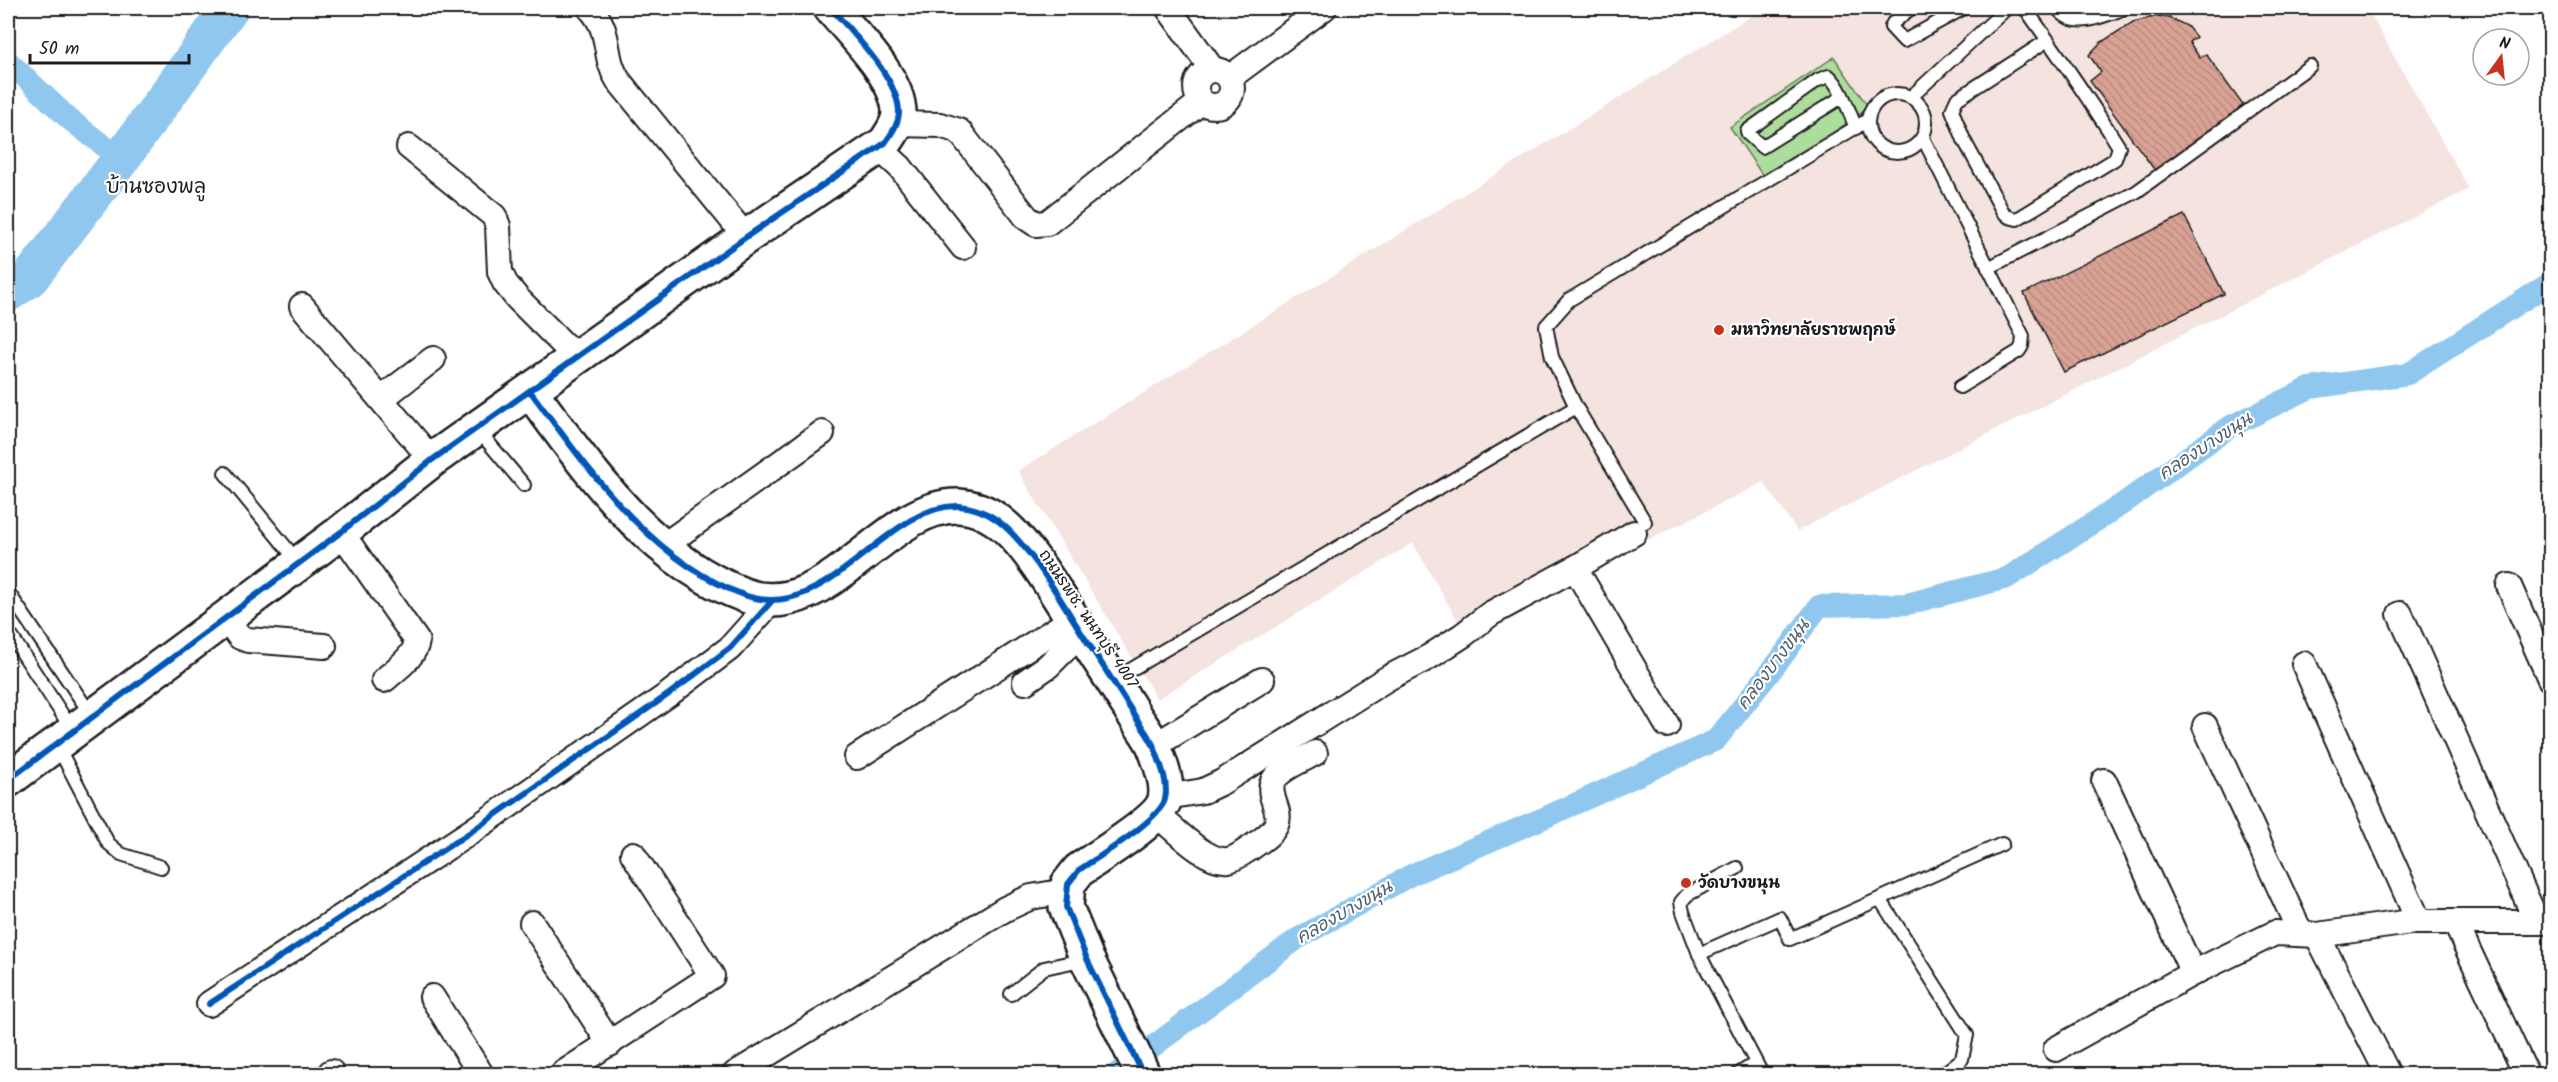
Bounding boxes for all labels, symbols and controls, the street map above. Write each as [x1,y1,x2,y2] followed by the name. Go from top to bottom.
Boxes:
[30,27,189,65] scale bar
[2471,27,2531,87] north arrow
[2496,31,2513,57] text: N
[39,35,79,64] text: 50 m
[106,172,206,204] district label: บ้านซองพลู
[1731,318,1897,343] place label: มหาวิทยาลัยราชพฤกษ์
[1712,323,1726,337] marker: มหาวิทยาลัยราชพฤกษ์
[2153,405,2259,488] water label: คลองบางขนุน
[1032,544,1144,694] street label: ถนนรพช. นนทบุรี 4007
[1730,613,1818,717] water label: คลองบางขนุน
[1698,871,1780,896] place label: วัดบางขนุน
[1291,873,1399,952] water label: คลองบางขนุน
[1679,876,1693,890] marker: วัดบางขนุน

